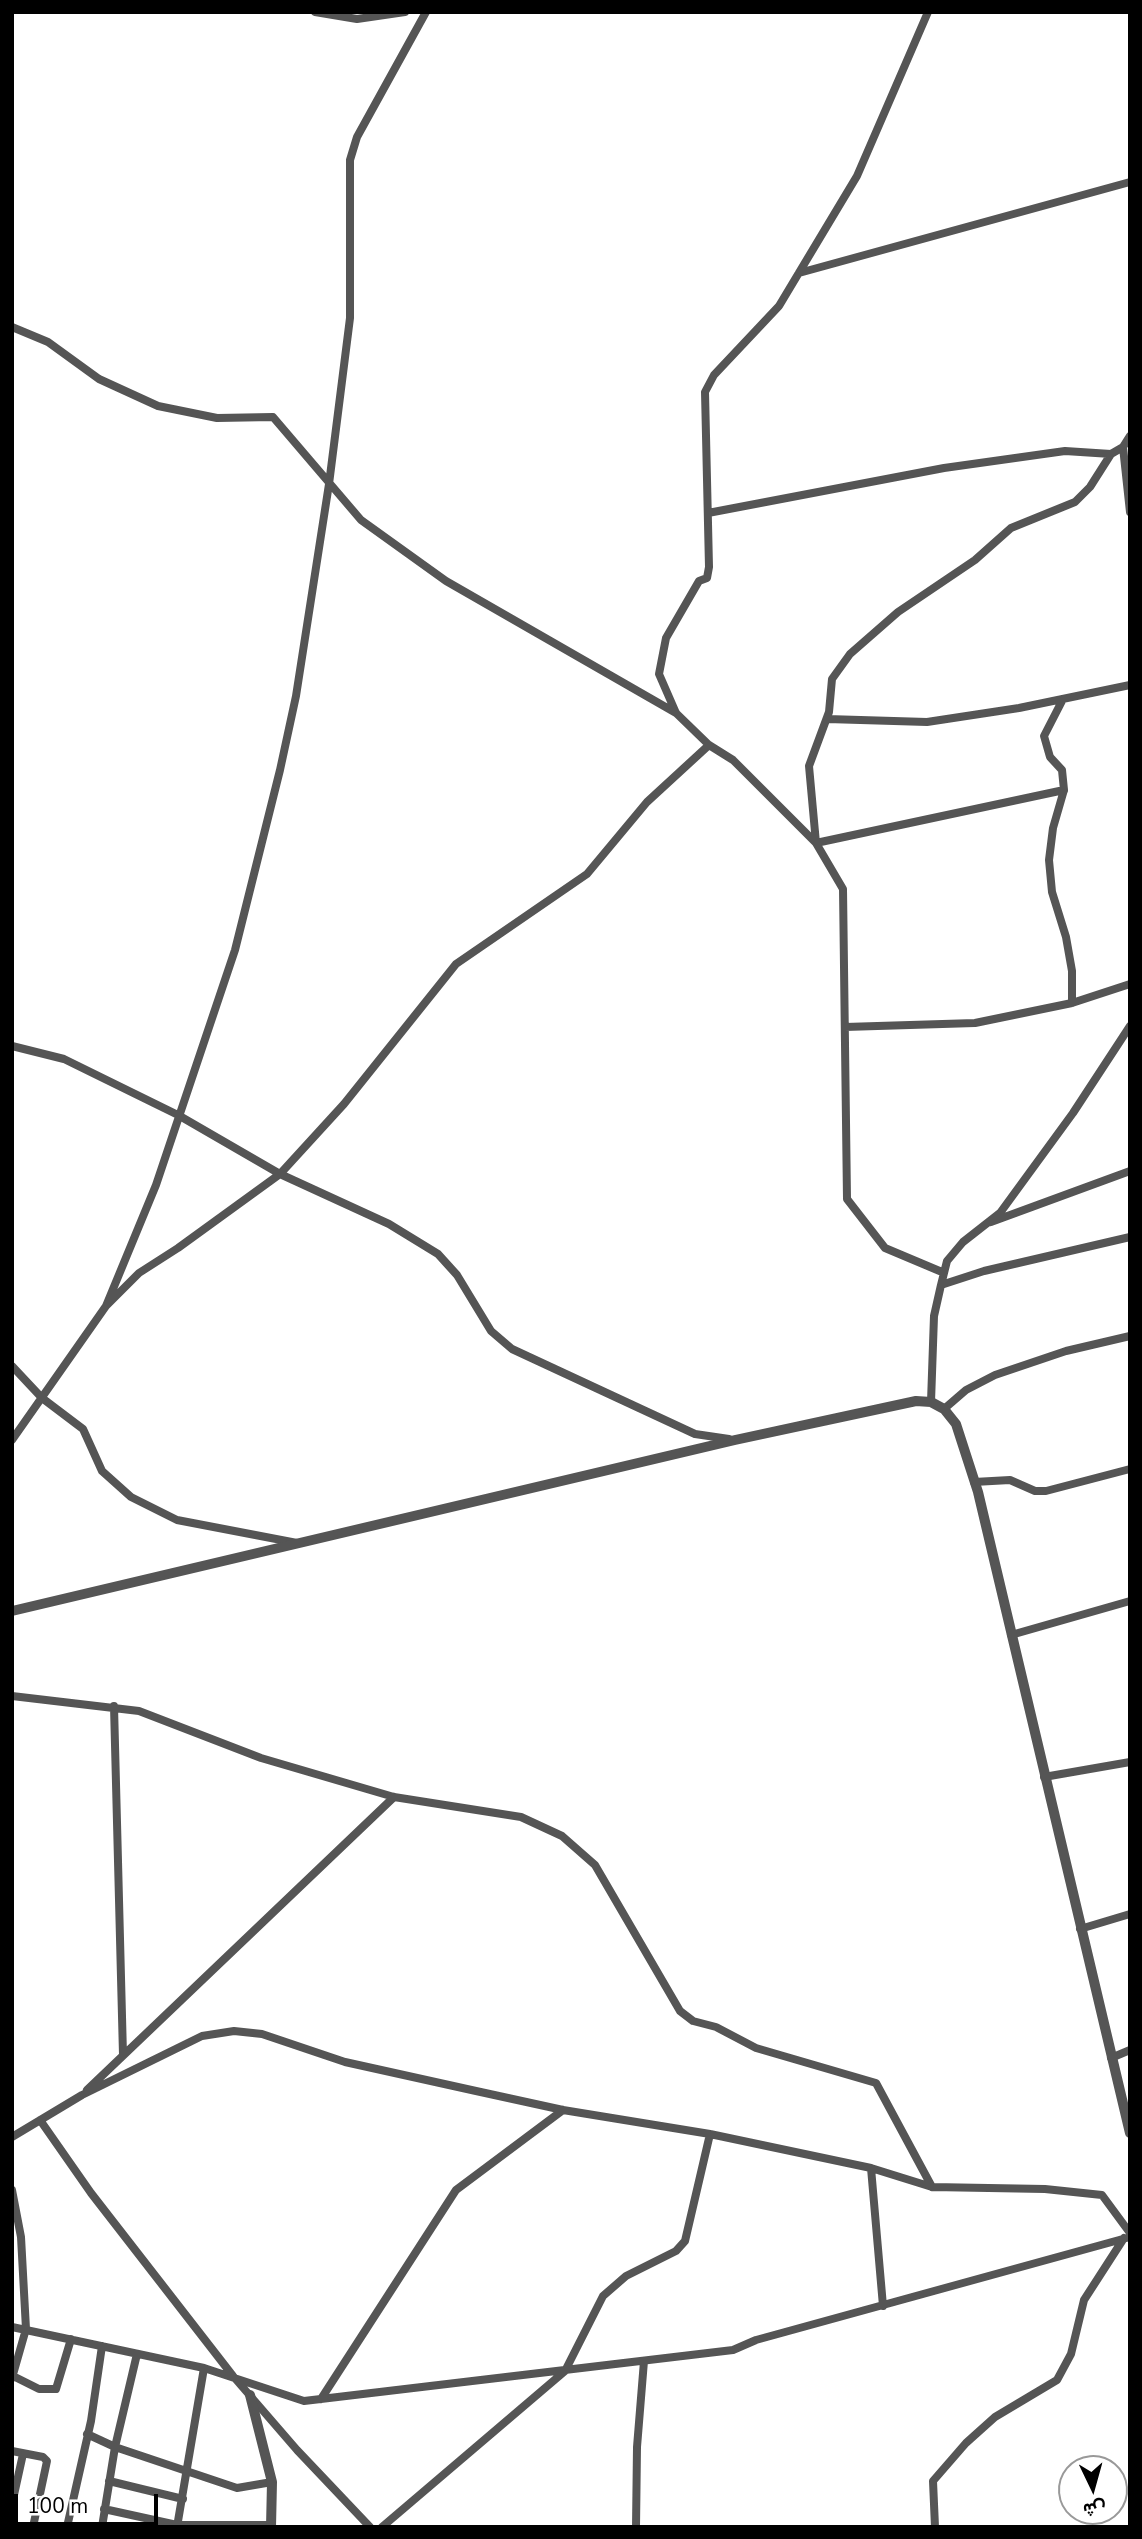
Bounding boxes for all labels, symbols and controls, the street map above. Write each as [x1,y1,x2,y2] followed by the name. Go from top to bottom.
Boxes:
[1058,2455,1128,2525] north arrow
[18,2480,161,2524] scale bar
[27,2492,88,2520] text: 100 m
[1082,2495,1107,2523] text: ش

